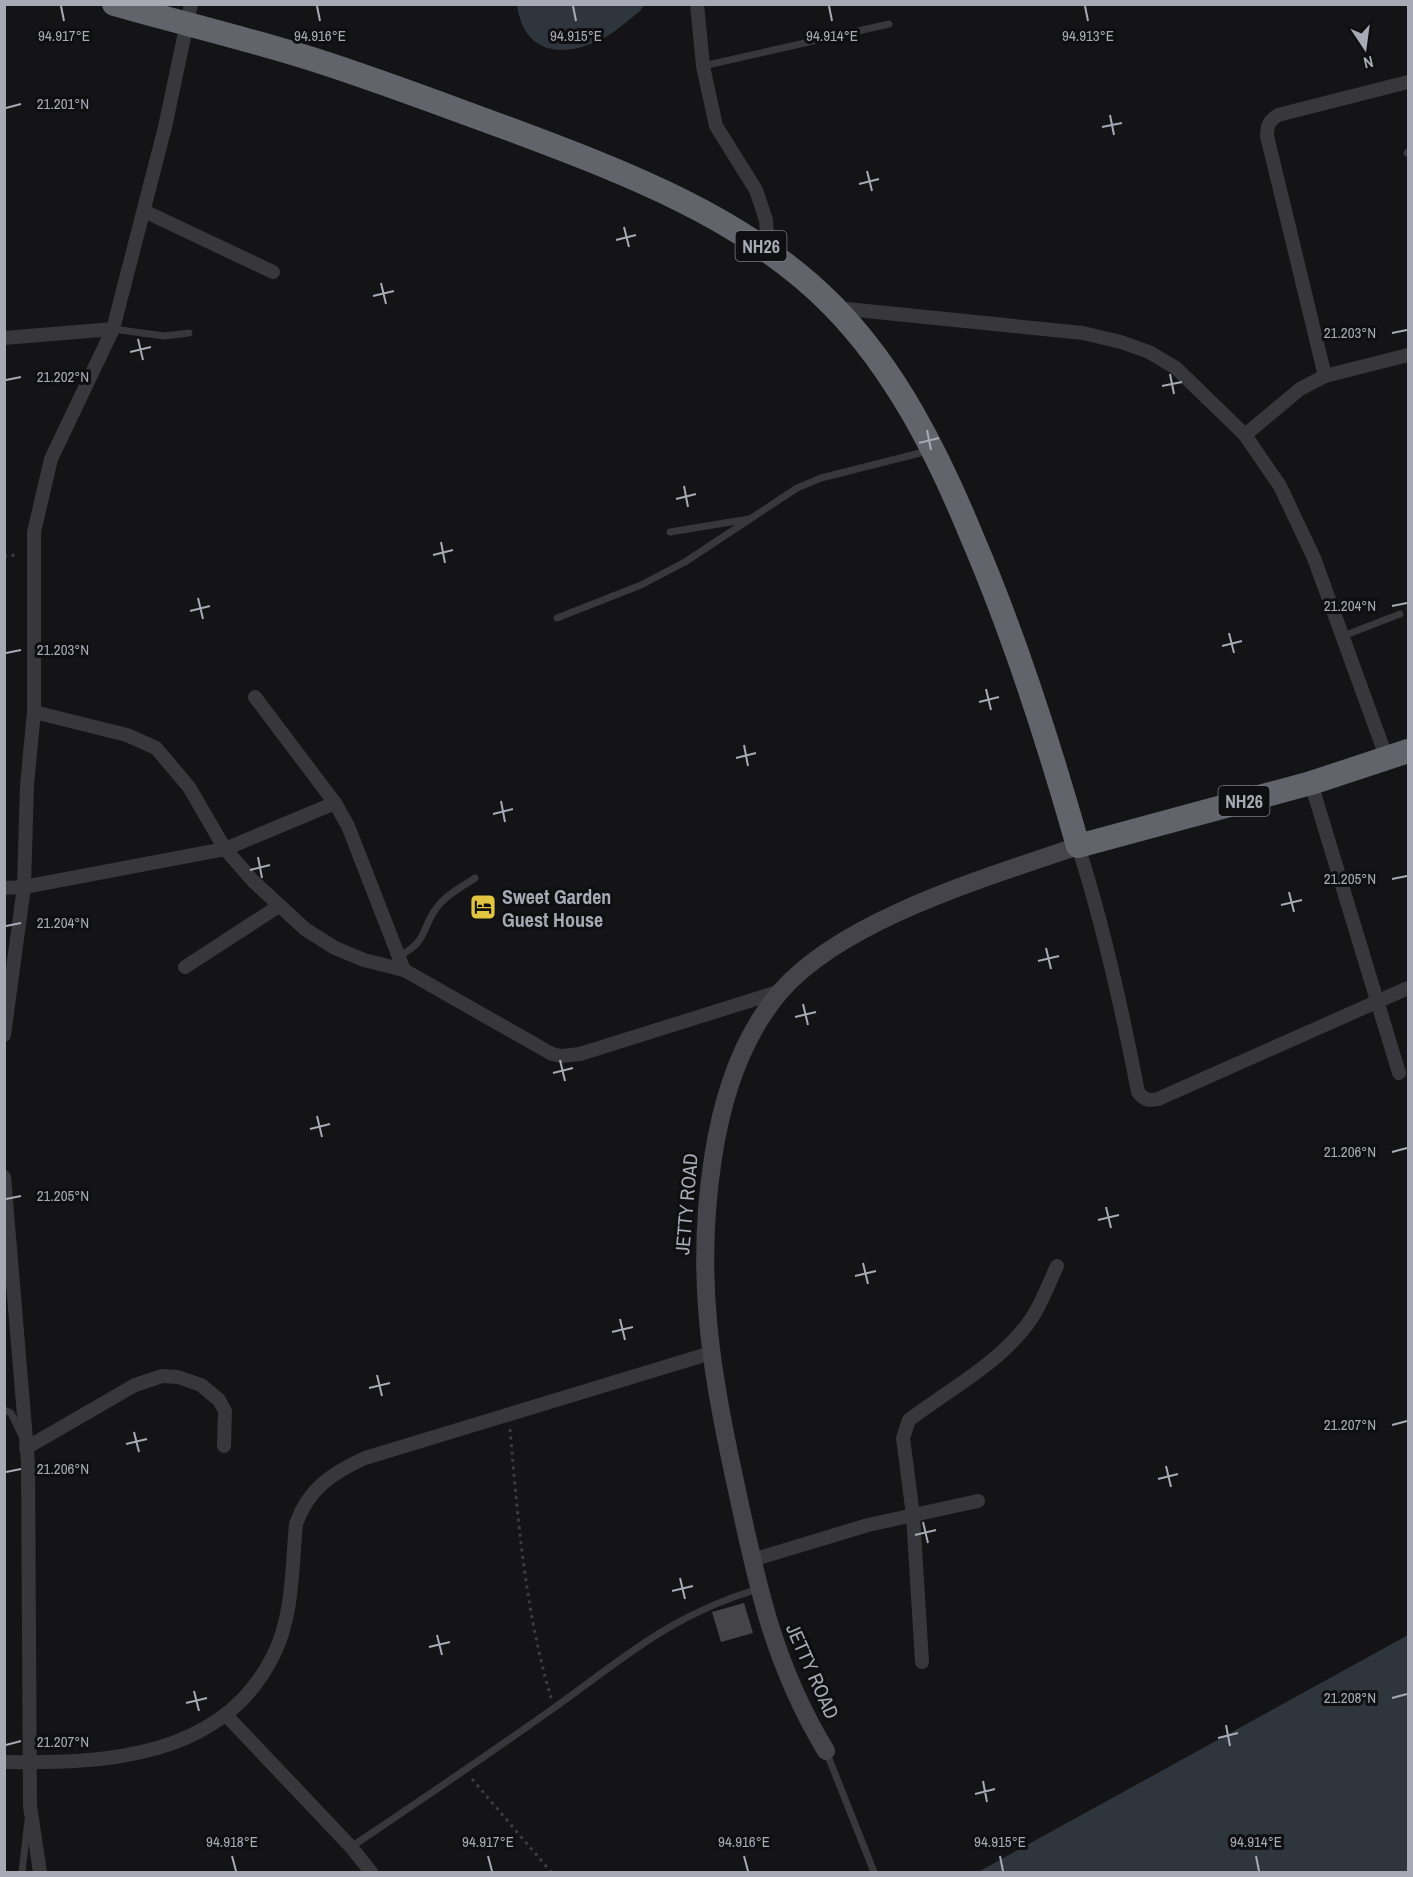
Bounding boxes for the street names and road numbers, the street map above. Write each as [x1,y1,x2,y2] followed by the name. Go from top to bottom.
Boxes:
[736,231,786,261] road number: NH26
[1218,786,1270,816] road number: NH26
[668,1152,704,1256] street label: JETTY ROAD
[780,1619,846,1723] street label: JETTY ROAD

